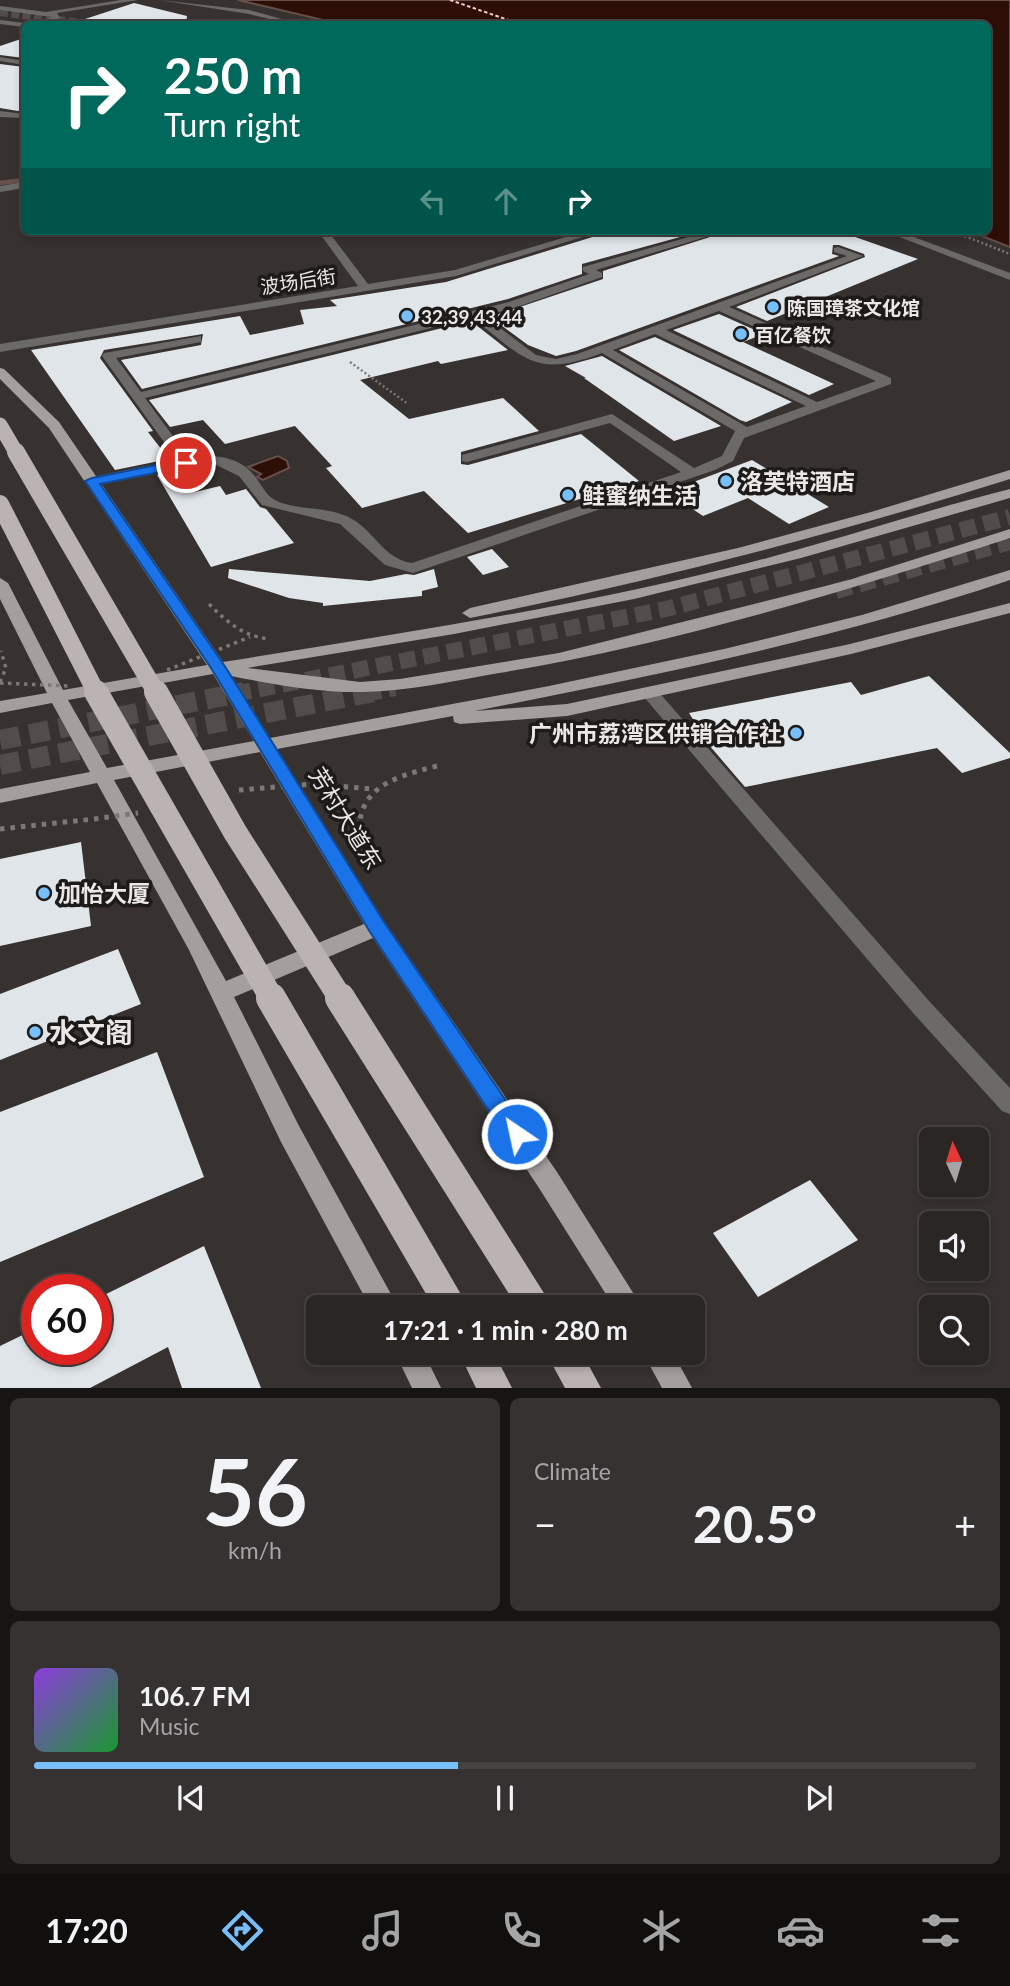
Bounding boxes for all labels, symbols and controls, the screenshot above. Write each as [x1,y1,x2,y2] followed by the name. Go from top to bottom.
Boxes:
[164,46,302,104] text: 250 m
[49,49,140,140] icon: right
[164,105,300,144] text: Turn right
[414,182,452,220] icon: left
[487,182,525,220] icon: ahead
[560,182,598,220] icon: right
[259,264,337,298] street label: 波场后街
[787,296,920,319] place label: 陈国璋茶文化馆
[765,299,781,315] marker: 陈国璋茶文化馆
[421,305,523,328] place label: 32,39,43,44
[399,308,415,324] marker: 32,39,43,44
[755,323,831,346] place label: 百亿餐饮
[733,326,749,342] marker: 百亿餐饮
[156,433,216,493] pin
[167,444,205,482] icon: arrive
[740,467,855,495] place label: 洛芙特酒店
[718,473,734,489] marker: 洛芙特酒店
[582,481,697,509] place label: 鲑蜜纳生活
[560,487,576,503] marker: 鲑蜜纳生活
[529,719,782,747] place label: 广州市荔湾区供销合作社
[788,725,804,741] marker: 广州市荔湾区供销合作社
[304,762,388,874] street label: 芳村大道东
[58,879,150,907] place label: 加怡大厦
[36,885,52,901] marker: 加怡大厦
[49,1015,133,1049] place label: 水文阁
[27,1024,43,1040] marker: 水文阁
[480,1097,554,1171] position arrow
[919,1127,989,1197] north arrow
[919,1127,989,1365] map controls
[919,1211,989,1281] button: sound
[21,1274,112,1365] speed limit sign: 60
[919,1295,989,1365] button: search
[383,1314,628,1346] text: 17:21 · 1 min · 280 m
[202,1436,308,1545] text: 56
[534,1457,611,1485] text: Climate
[693,1492,817,1554] text: 20.5°
[534,1501,556,1547] text: −
[954,1501,976,1547] text: +
[228,1536,282,1564] text: km/h
[139,1680,251,1712] text: 106.7 FM
[139,1712,199,1740] text: Music
[172,1779,210,1817] icon: previous
[486,1779,524,1817] icon: pause
[800,1779,838,1817] icon: next
[218,1906,267,1955] icon: directions
[358,1906,407,1955] icon: music
[497,1906,546,1955] icon: phone
[637,1906,686,1955] icon: climate
[776,1906,825,1955] icon: car
[916,1906,965,1955] icon: filters
[45,1911,128,1950] text: 17:20

